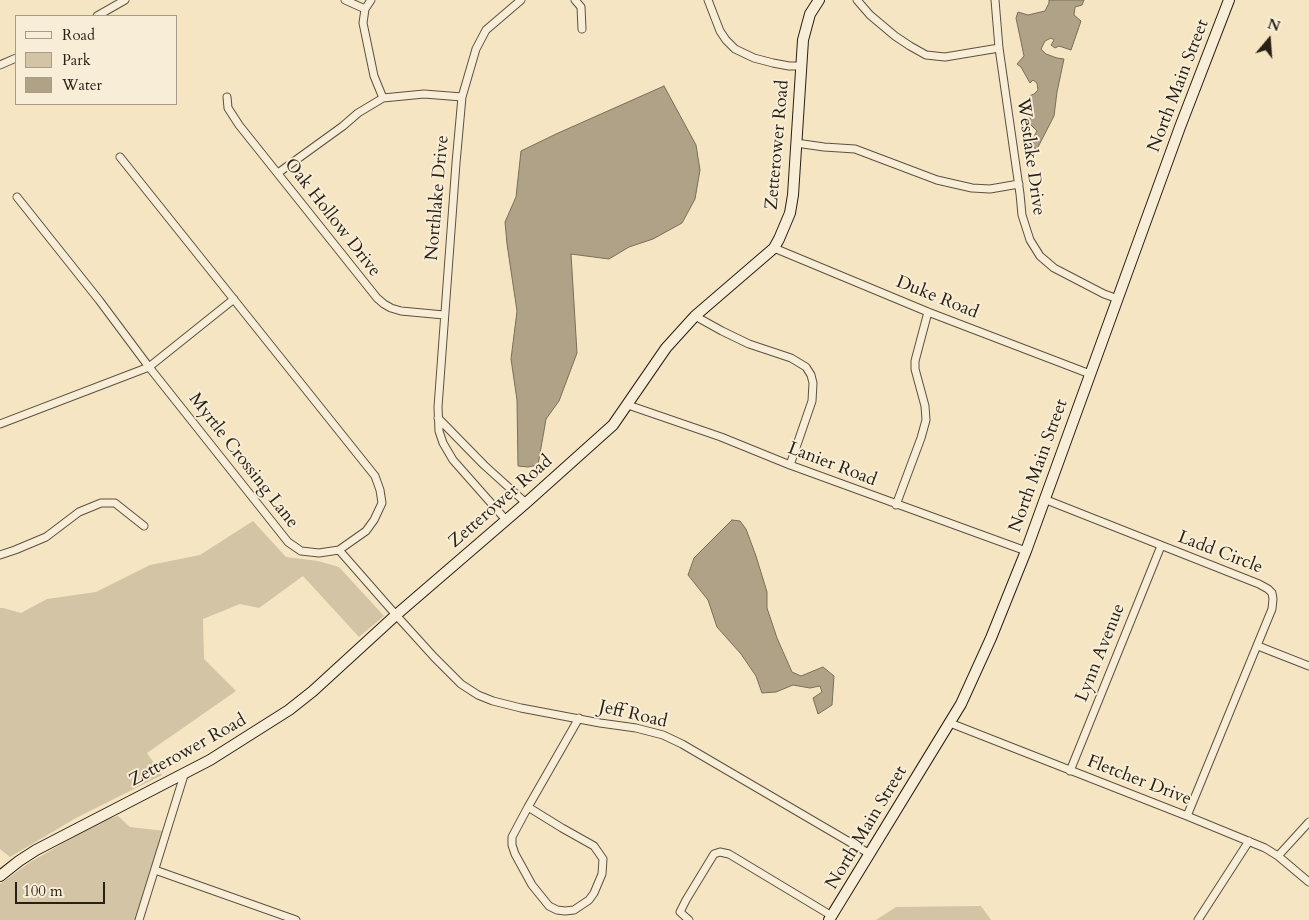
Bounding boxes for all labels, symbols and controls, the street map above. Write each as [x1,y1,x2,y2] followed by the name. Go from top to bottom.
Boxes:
[1265,14,1283,36] text: N
[15,15,178,105] legend
[1244,15,1294,65] north arrow
[1144,17,1214,155] street label: North Main Street
[62,25,95,45] text: Road
[62,50,91,70] text: Park
[62,75,102,95] text: Water
[762,79,794,211] street label: Zetterower Road
[1011,97,1049,217] street label: Westlake Drive
[422,134,454,262] street label: Northlake Drive
[279,155,385,281] street label: Oak Hollow Drive
[893,272,981,324] street label: Duke Road
[183,389,303,533] street label: Myrtle Crossing Lane
[1005,396,1073,536] street label: North Main Street
[785,438,879,492] street label: Lanier Road
[445,451,557,553] street label: Zetterower Road
[1175,527,1265,579] street label: Ladd Circle
[1071,601,1131,705] street label: Lynn Avenue
[597,697,669,733] street label: Jeff Road
[126,710,250,792] street label: Zetterower Road
[1084,751,1194,811] street label: Fletcher Drive
[822,762,912,894] street label: North Main Street
[18,872,108,904] scale bar
[23,881,63,901] text: 100 m

